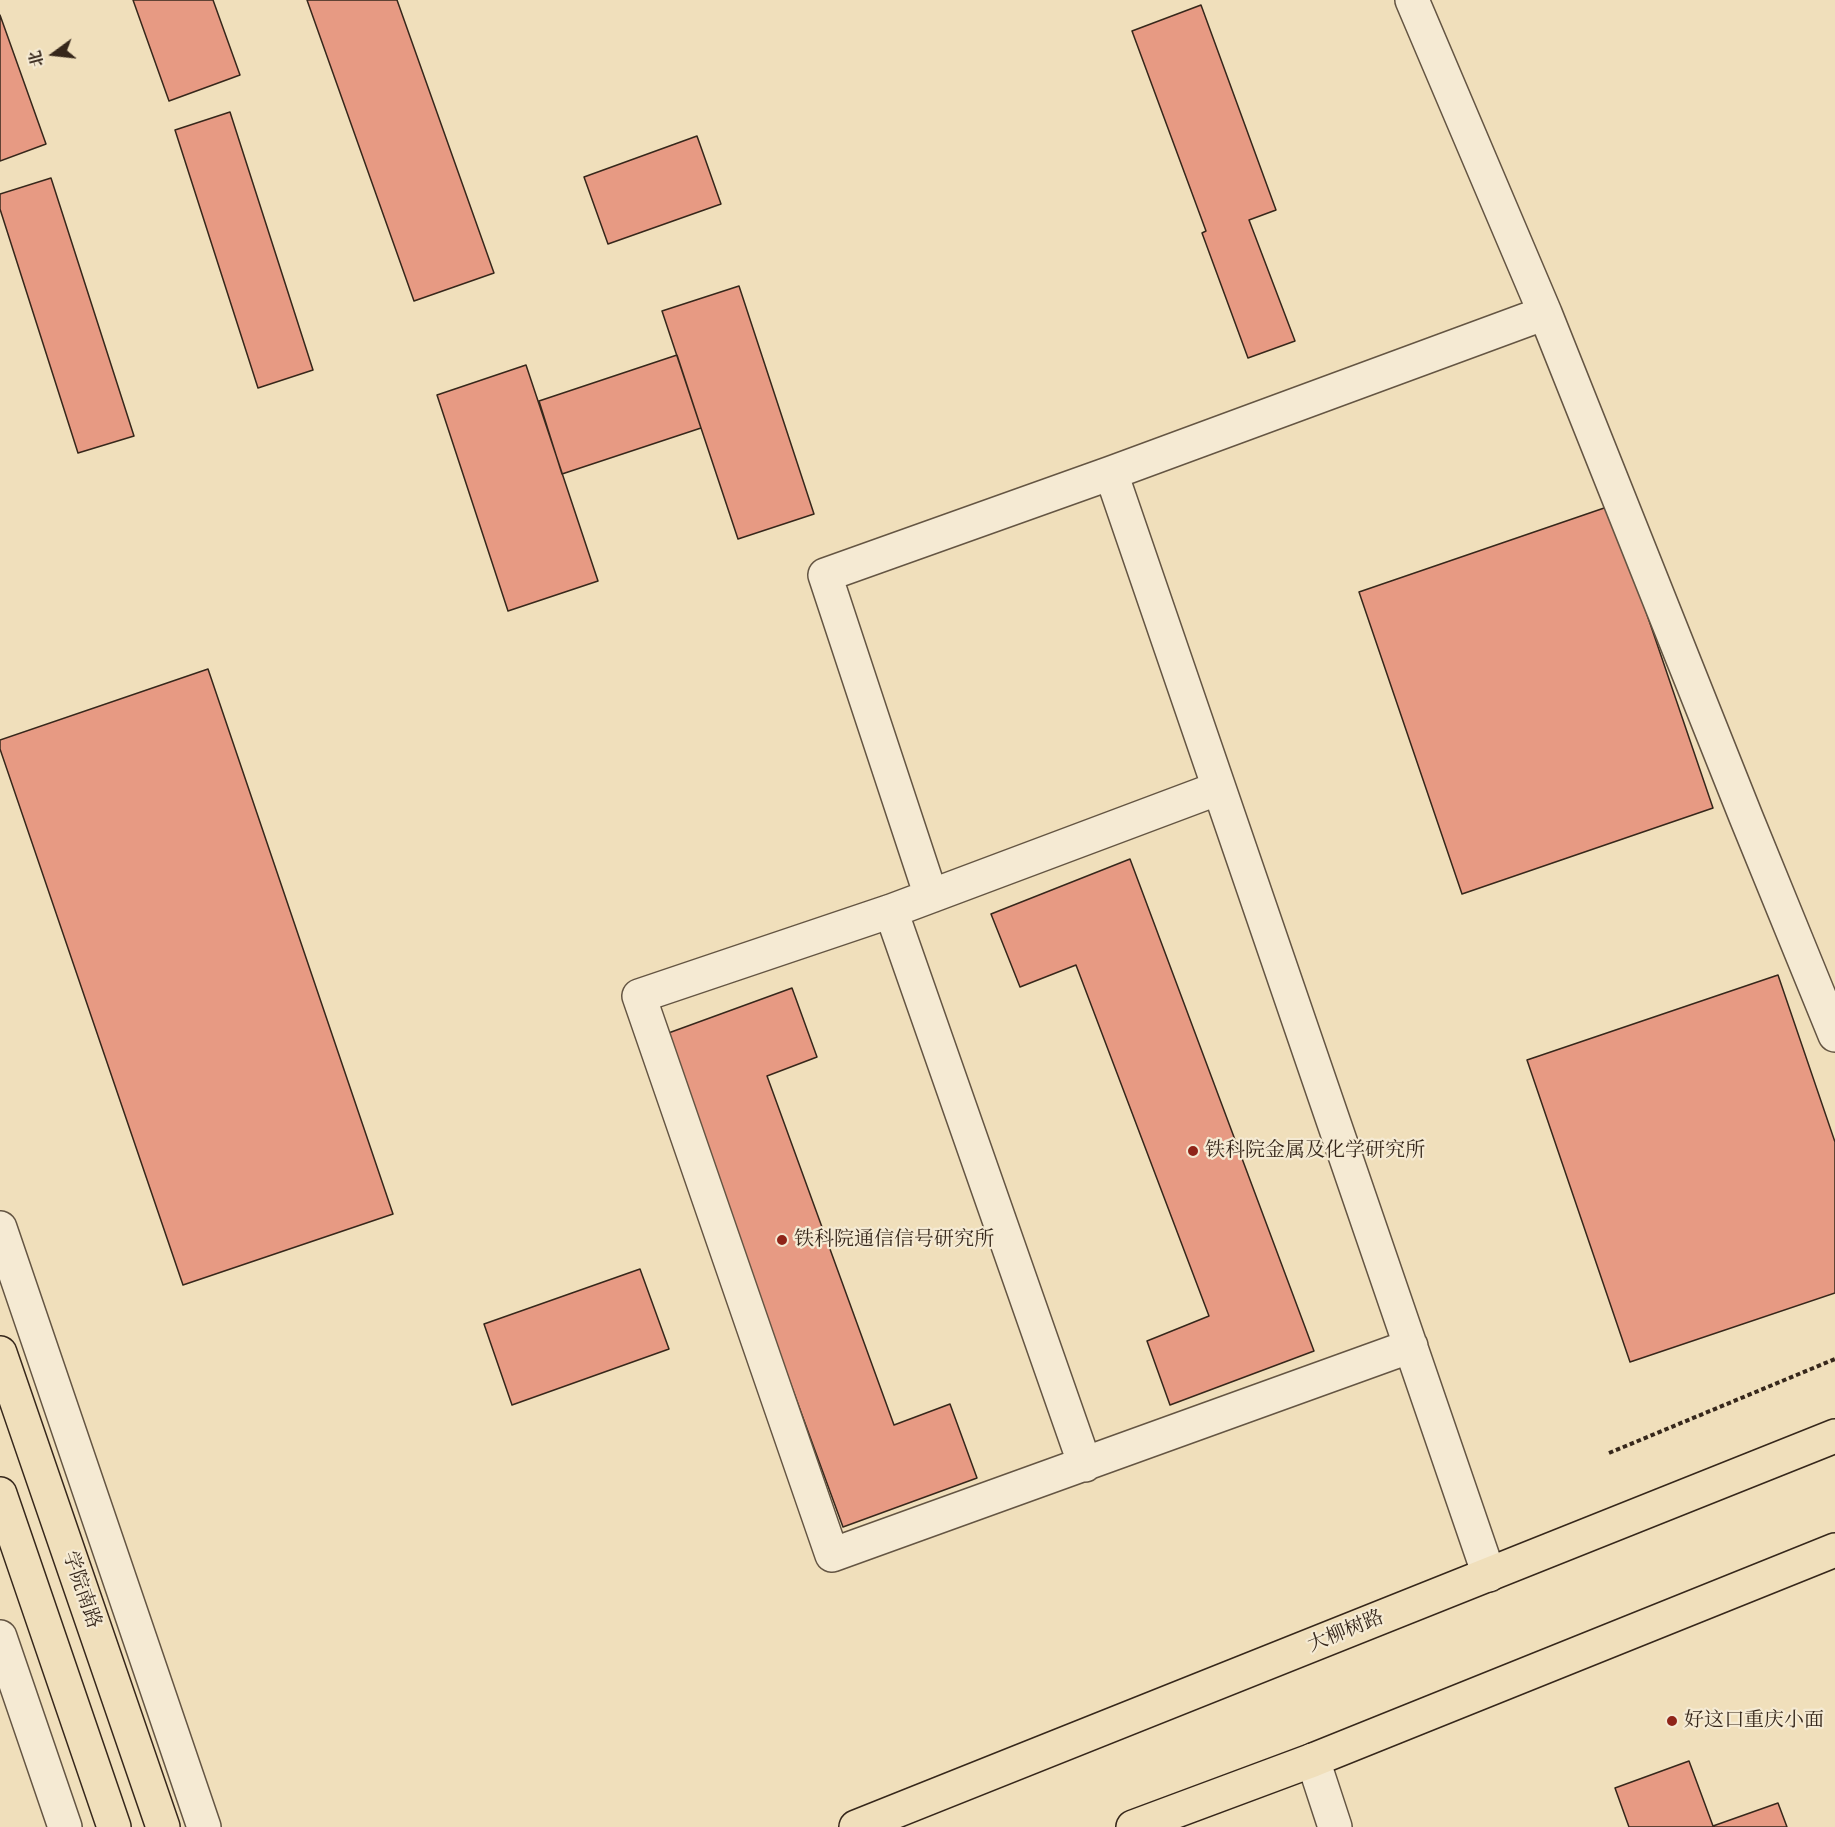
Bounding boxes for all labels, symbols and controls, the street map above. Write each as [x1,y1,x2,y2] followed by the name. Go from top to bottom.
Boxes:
[24,24,84,84] north arrow
[25,48,48,69] text: 北
[1205,1139,1425,1163] place label: 铁科院金属及化学研究所
[1186,1144,1200,1158] marker: 铁科院金属及化学研究所
[794,1228,994,1252] place label: 铁科院通信信号研究所
[775,1233,789,1247] marker: 铁科院通信信号研究所
[57,1548,105,1632] street label: 学院南路
[1304,1606,1388,1658] street label: 大柳树路
[1684,1709,1824,1733] place label: 好这口重庆小面
[1665,1714,1679,1728] marker: 好这口重庆小面

